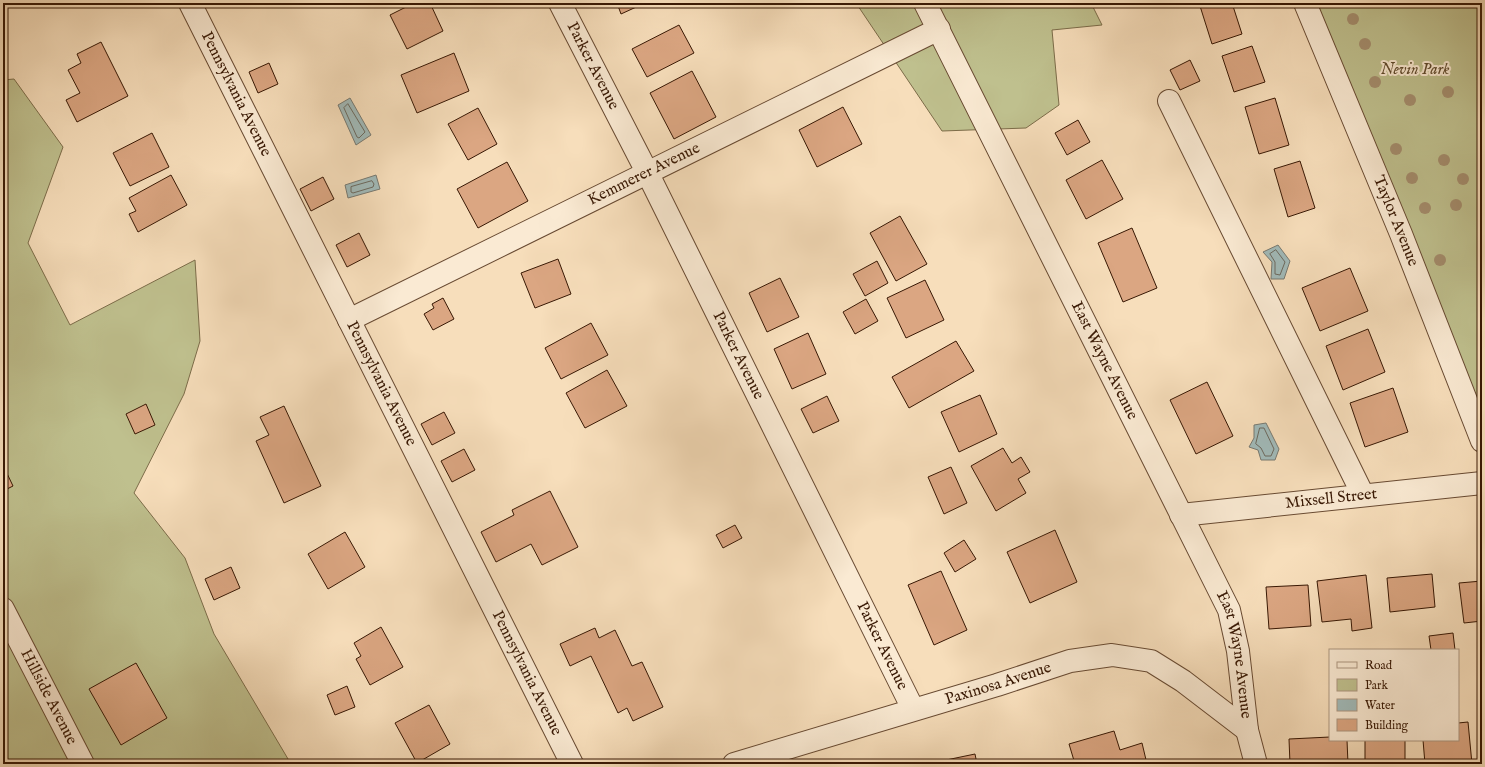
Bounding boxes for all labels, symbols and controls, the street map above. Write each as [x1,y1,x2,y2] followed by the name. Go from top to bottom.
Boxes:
[562,19,623,113] street label: Parker Avenue
[196,28,275,160] street label: Pennsylvania Avenue
[1381,60,1450,80] park label: Nevin Park
[585,138,703,211] street label: Kemmerer Avenue
[1368,173,1423,269] street label: Taylor Avenue
[1066,298,1142,423] street label: East Wayne Avenue
[708,308,768,403] street label: Parker Avenue
[341,318,421,449] street label: Pennsylvania Avenue
[1284,484,1379,514] street label: Mixsell Street
[1211,588,1256,720] street label: East Wayne Avenue
[852,599,912,693] street label: Parker Avenue
[487,608,566,739] street label: Pennsylvania Avenue
[15,646,81,748] street label: Hillside Avenue
[1329,649,1459,741] legend
[943,658,1054,710] street label: Paxinosa Avenue
[1365,658,1393,673] text: Road
[1365,678,1388,693] text: Park
[1365,698,1396,713] text: Water
[1365,718,1409,733] text: Building

